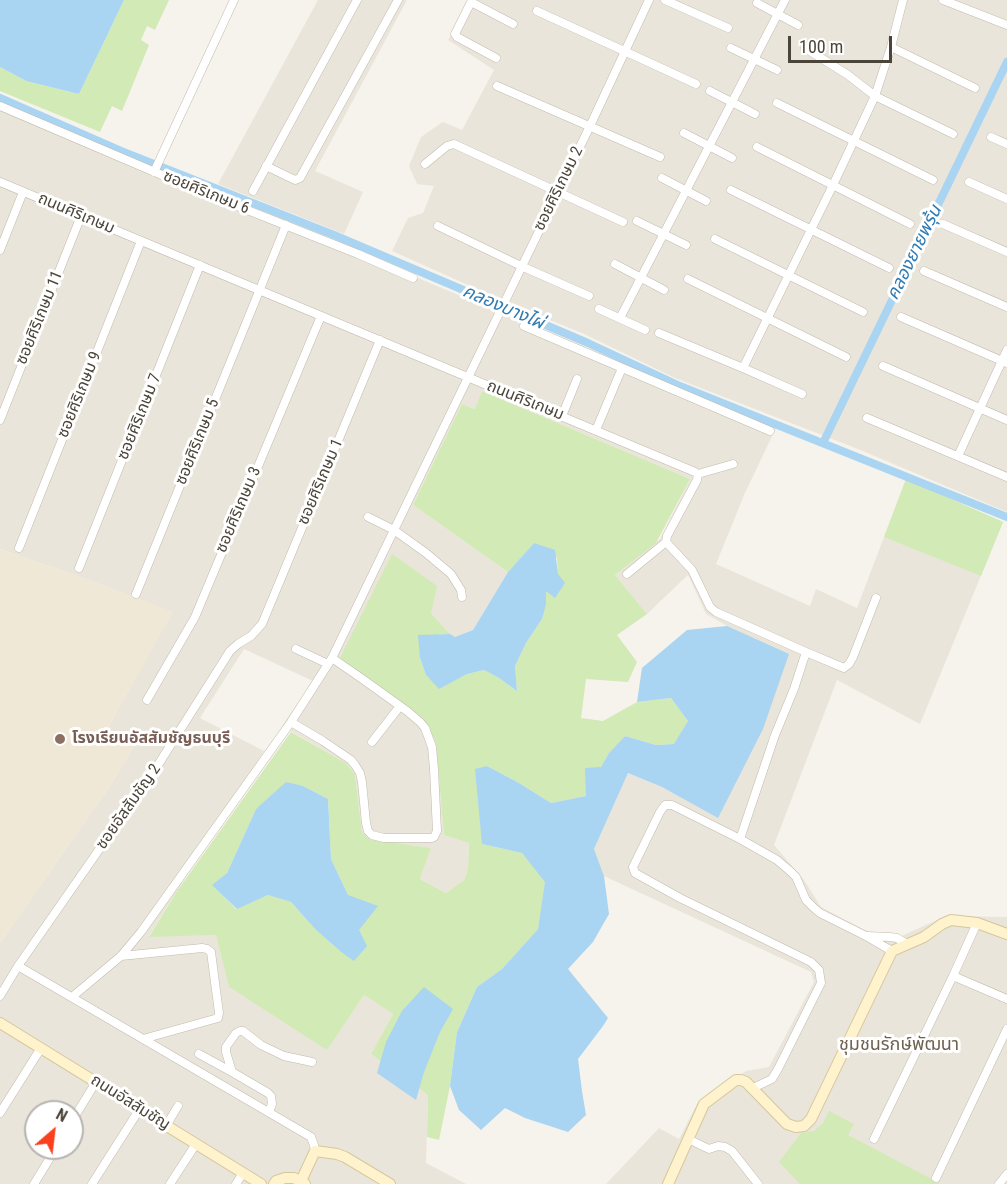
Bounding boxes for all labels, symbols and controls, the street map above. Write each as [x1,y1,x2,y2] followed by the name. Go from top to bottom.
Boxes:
[791,24,894,62] scale bar
[799,36,843,57] text: 100 m
[530,144,588,234] street label: ซอยศิริเกษม 2
[160,167,252,219] street label: ซอยศิริเกษม 6
[35,189,117,239] street label: ถนนศิริเกษม
[883,202,947,304] water label: คลองยายพรุ้น
[13,268,67,368] street label: ซอยศิริเกษม 11
[459,281,547,335] water label: คลองบางไผ่
[54,349,106,441] street label: ซอยศิริเกษม 9
[114,371,166,463] street label: ซอยศิริเกษม 7
[484,377,566,425] street label: ถนนศิริเกษม
[172,396,224,488] street label: ซอยศิริเกษม 5
[294,436,348,528] street label: ซอยศิริเกษม 1
[212,464,266,556] street label: ซอยศิริเกษม 3
[72,729,230,749] place label: โรงเรียนอัสสัมชัญธนบุรี
[53,732,67,746] marker: โรงเรียนอัสสัมชัญธนบุรี
[93,761,165,853] street label: ซอยอัสสัมชัญ 2
[839,1034,959,1056] district label: ชุมชนรักษ์พัฒนา
[87,1071,173,1135] street label: ถนนอัสสัมชัญ
[24,1100,84,1160] north arrow
[53,1105,71,1126] text: N

